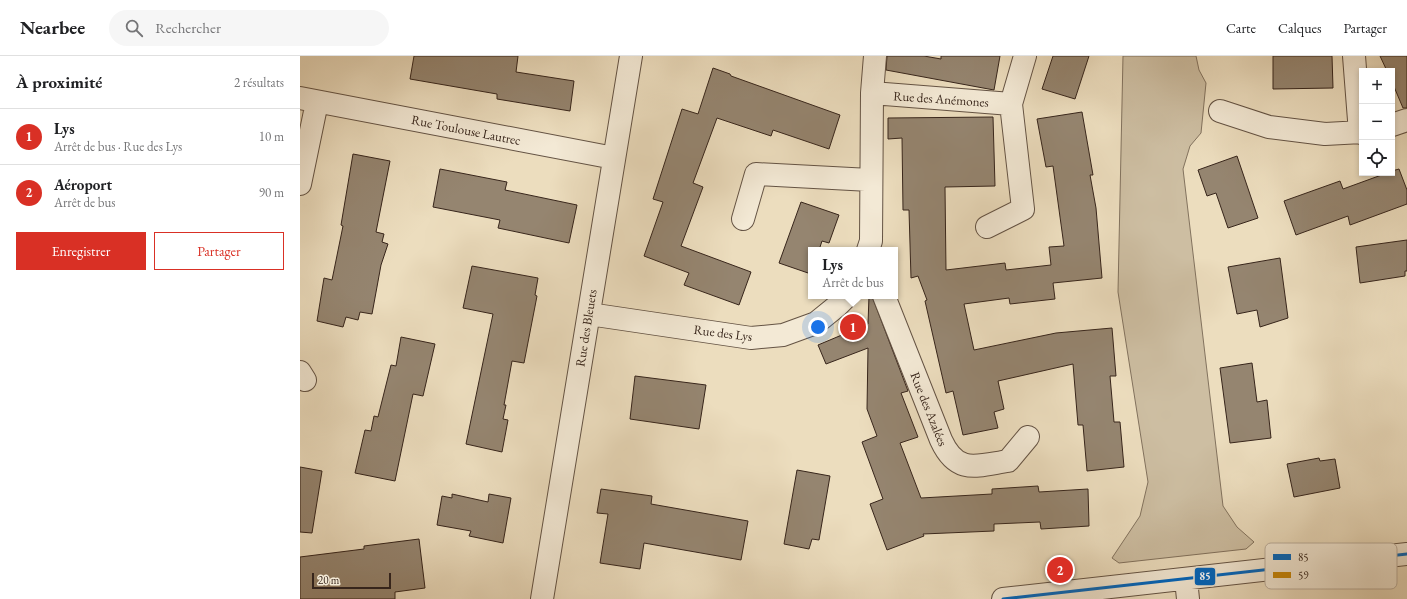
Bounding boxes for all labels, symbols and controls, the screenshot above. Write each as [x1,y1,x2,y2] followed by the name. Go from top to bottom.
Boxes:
[109,10,389,46] search box
[20,15,85,40] text: Nearbee
[123,17,145,39] icon: search
[155,18,221,37] text: Rechercher
[1226,19,1256,37] text: Carte
[1278,19,1322,37] text: Calques
[1344,19,1387,37] text: Partager
[1359,68,1395,176] map controls
[1359,68,1395,104] button: +
[16,71,102,93] text: À proximité
[234,74,284,91] text: 2 résultats
[893,87,989,111] street label: Rue des Anémones
[1359,104,1395,140] button: −
[410,111,522,149] street label: Rue Toulouse Lautrec
[54,119,75,138] text: Lys
[26,128,32,145] text: 1
[259,128,284,145] text: 10 m
[54,138,182,155] text: Arrêt de bus · Rue des Lys
[1359,140,1395,176] button: locate
[54,175,112,194] text: Aéroport
[26,184,32,201] text: 2
[259,184,284,201] text: 90 m
[54,194,115,211] text: Arrêt de bus
[16,232,146,270] button: Enregistrer
[154,232,284,270] button: Partager
[808,247,898,299] popup
[822,255,843,274] text: Lys
[822,274,884,291] text: Arrêt de bus
[571,288,601,368] street label: Rue des Bleuets
[840,312,866,342] pin: 1
[808,317,828,337] your location
[693,321,753,345] street label: Rue des Lys
[906,369,952,449] street label: Rue des Azalées
[1265,543,1397,589] legend
[1298,550,1309,564] text: 85
[1047,555,1073,585] pin: 2
[1194,567,1216,586] line badge: 85
[1298,568,1309,582] text: 59
[1199,569,1211,583] text: 85
[312,571,391,590] scale bar
[318,573,339,587] text: 20 m

